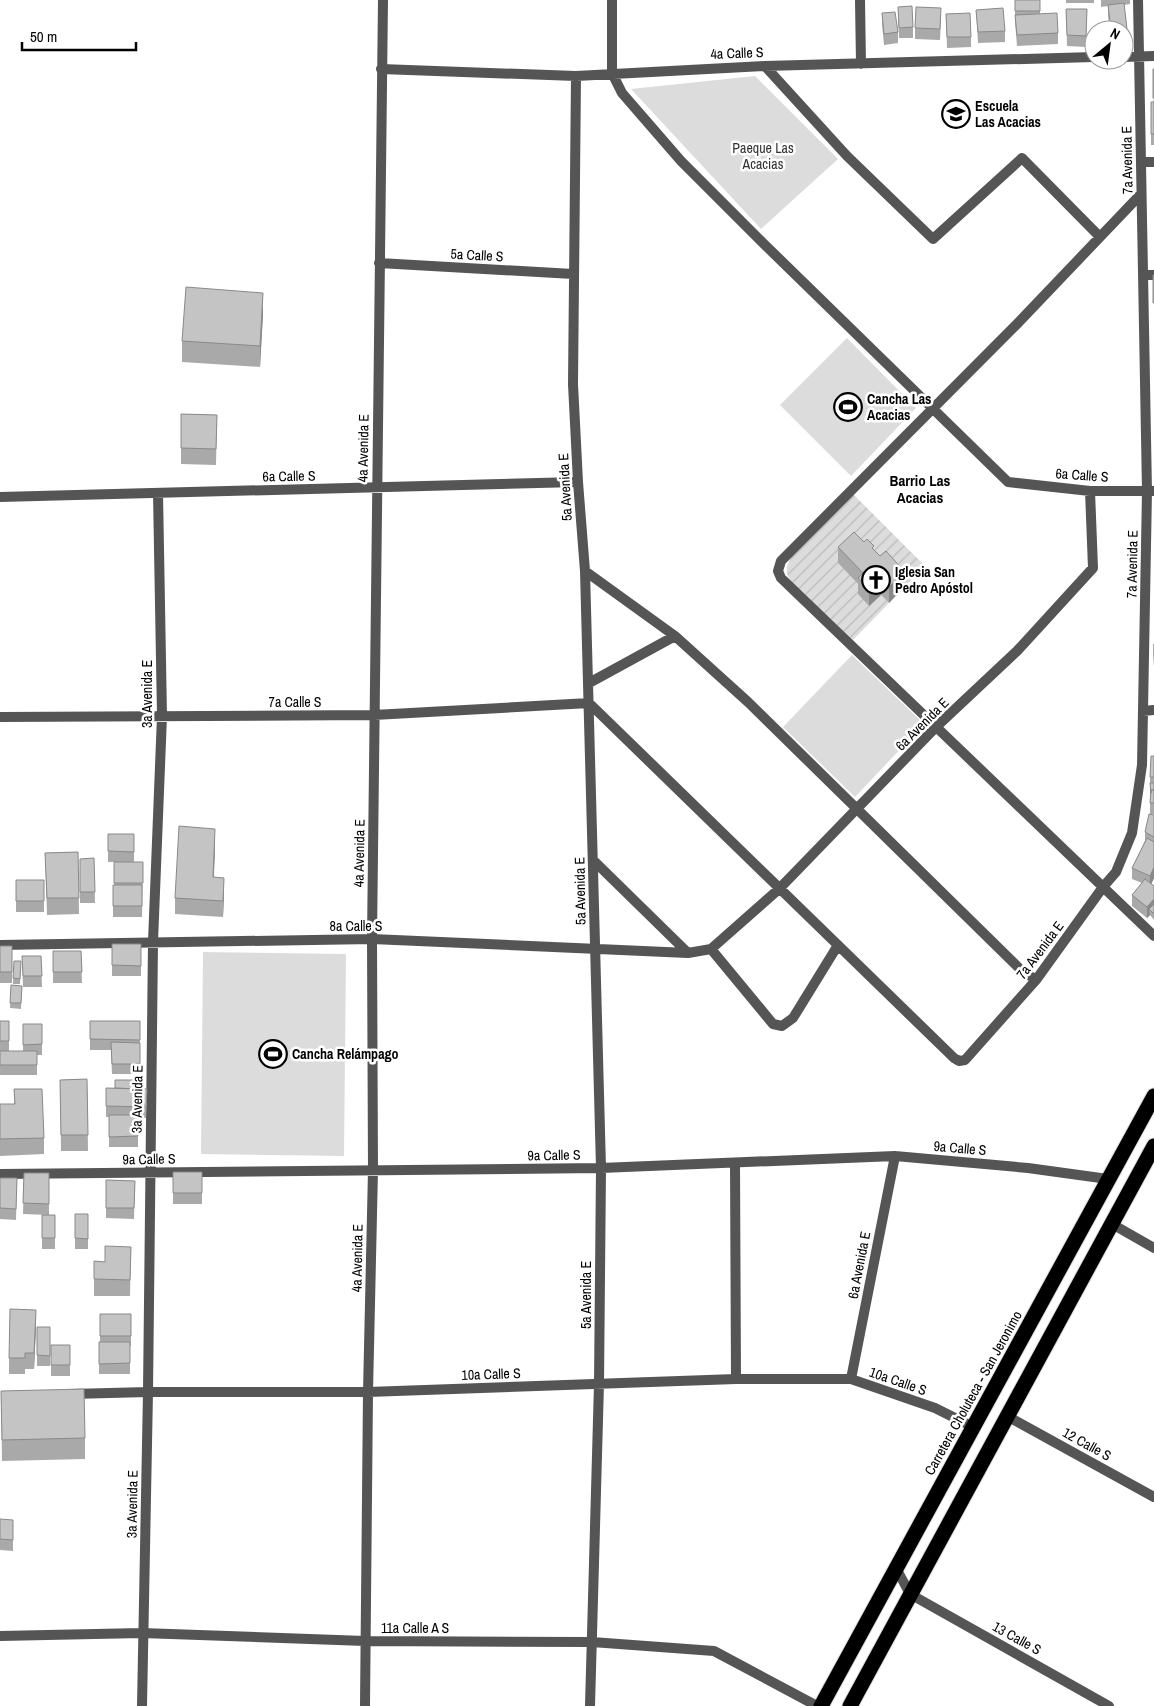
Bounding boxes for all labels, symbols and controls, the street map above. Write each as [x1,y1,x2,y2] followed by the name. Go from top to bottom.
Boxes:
[22,20,136,52] scale bar
[1084,20,1134,70] north arrow
[1107,24,1123,44] text: N
[30,26,57,47] text: 50 m
[710,43,764,63] street label: 4a Calle S
[975,97,1041,131] place label: Escuela Las Acacias
[941,99,971,129] school or university icon: Escuela Las Acacias
[1117,126,1137,194] street label: 7a Avenida E
[732,139,794,173] park label: Paeque Las Acacias
[450,245,504,265] street label: 5a Calle S
[867,390,931,424] place label: Cancha Las Acacias
[833,392,863,422] sports icon: Cancha Las Acacias
[353,414,373,482] street label: 4a Avenida E
[554,453,576,521] street label: 5a Avenida E
[1055,464,1109,486] street label: 6a Calle S
[262,467,316,485] street label: 6a Calle S
[890,470,951,508] district label: Barrio Las Acacias
[1122,530,1142,598] street label: 7a Avenida E
[895,563,973,597] place label: Iglesia San Pedro Apóstol
[861,565,891,595] church icon: Iglesia San Pedro Apóstol
[138,660,156,728] street label: 3a Avenida E
[269,693,322,711] street label: 7a Calle S
[892,694,952,754] street label: 6a Avenida E
[349,819,369,887] street label: 4a Avenida E
[570,857,590,925] street label: 5a Avenida E
[330,917,383,935] street label: 8a Calle S
[1012,917,1068,983] street label: 7a Avenida E
[258,1039,288,1069] sports icon: Cancha Relámpago
[292,1045,399,1063] place label: Cancha Relámpago
[127,1065,147,1133] street label: 3a Avenida E
[933,1137,988,1159] street label: 9a Calle S
[527,1146,581,1164] street label: 9a Calle S
[122,1150,176,1168] street label: 9a Calle S
[347,1224,367,1292] street label: 4a Avenida E
[844,1230,874,1300] street label: 6a Avenida E
[577,1261,595,1329] street label: 5a Avenida E
[920,1308,1026,1478] street label: Carretera Choluteca - San Jeronimo
[867,1363,929,1399] street label: 10a Calle S
[461,1364,521,1384] street label: 10a Calle S
[1059,1423,1115,1465] street label: 12 Calle S
[122,1470,142,1538] street label: 3a Avenida E
[989,1617,1045,1659] street label: 13 Calle S
[381,1619,449,1637] street label: 11a Calle A S

